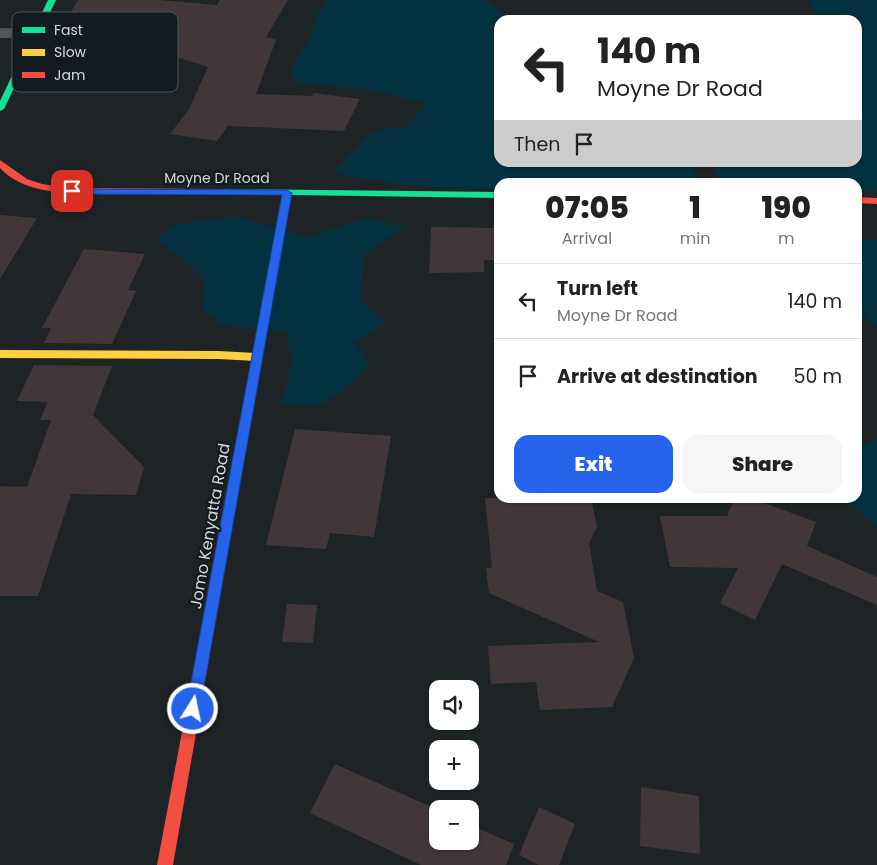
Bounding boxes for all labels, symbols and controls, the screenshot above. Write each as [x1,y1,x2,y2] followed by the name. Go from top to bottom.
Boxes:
[12,12,178,92] legend
[54,20,83,40] text: Fast
[597,26,701,75] text: 140 m
[514,35,579,100] icon: left
[54,42,87,62] text: Slow
[54,65,85,85] text: Jam
[597,73,763,104] text: Moyne Dr Road
[570,130,598,158] icon: arrive
[514,131,560,158] text: Then
[164,168,270,188] street label: Moyne Dr Road
[51,170,93,212] pin
[58,177,86,205] icon: arrive
[545,186,629,229] text: 07:05
[689,186,701,229] text: 1
[761,186,811,229] text: 190
[562,227,612,250] text: Arrival
[680,227,710,250] text: min
[778,227,794,250] text: m
[557,275,638,302] text: Turn left
[514,287,542,315] icon: left
[787,288,842,315] text: 140 m
[557,304,678,327] text: Moyne Dr Road
[514,362,542,390] icon: arrive
[557,363,758,390] text: Arrive at destination
[793,363,842,390] text: 50 m
[514,435,673,493] button: Exit
[683,435,842,493] button: Share
[184,441,236,611] street label: Jomo Kenyatta Road
[429,680,479,850] map controls
[429,680,479,730] button: sound
[166,682,218,734] position arrow
[429,740,479,790] button: +
[429,800,479,850] button: −

